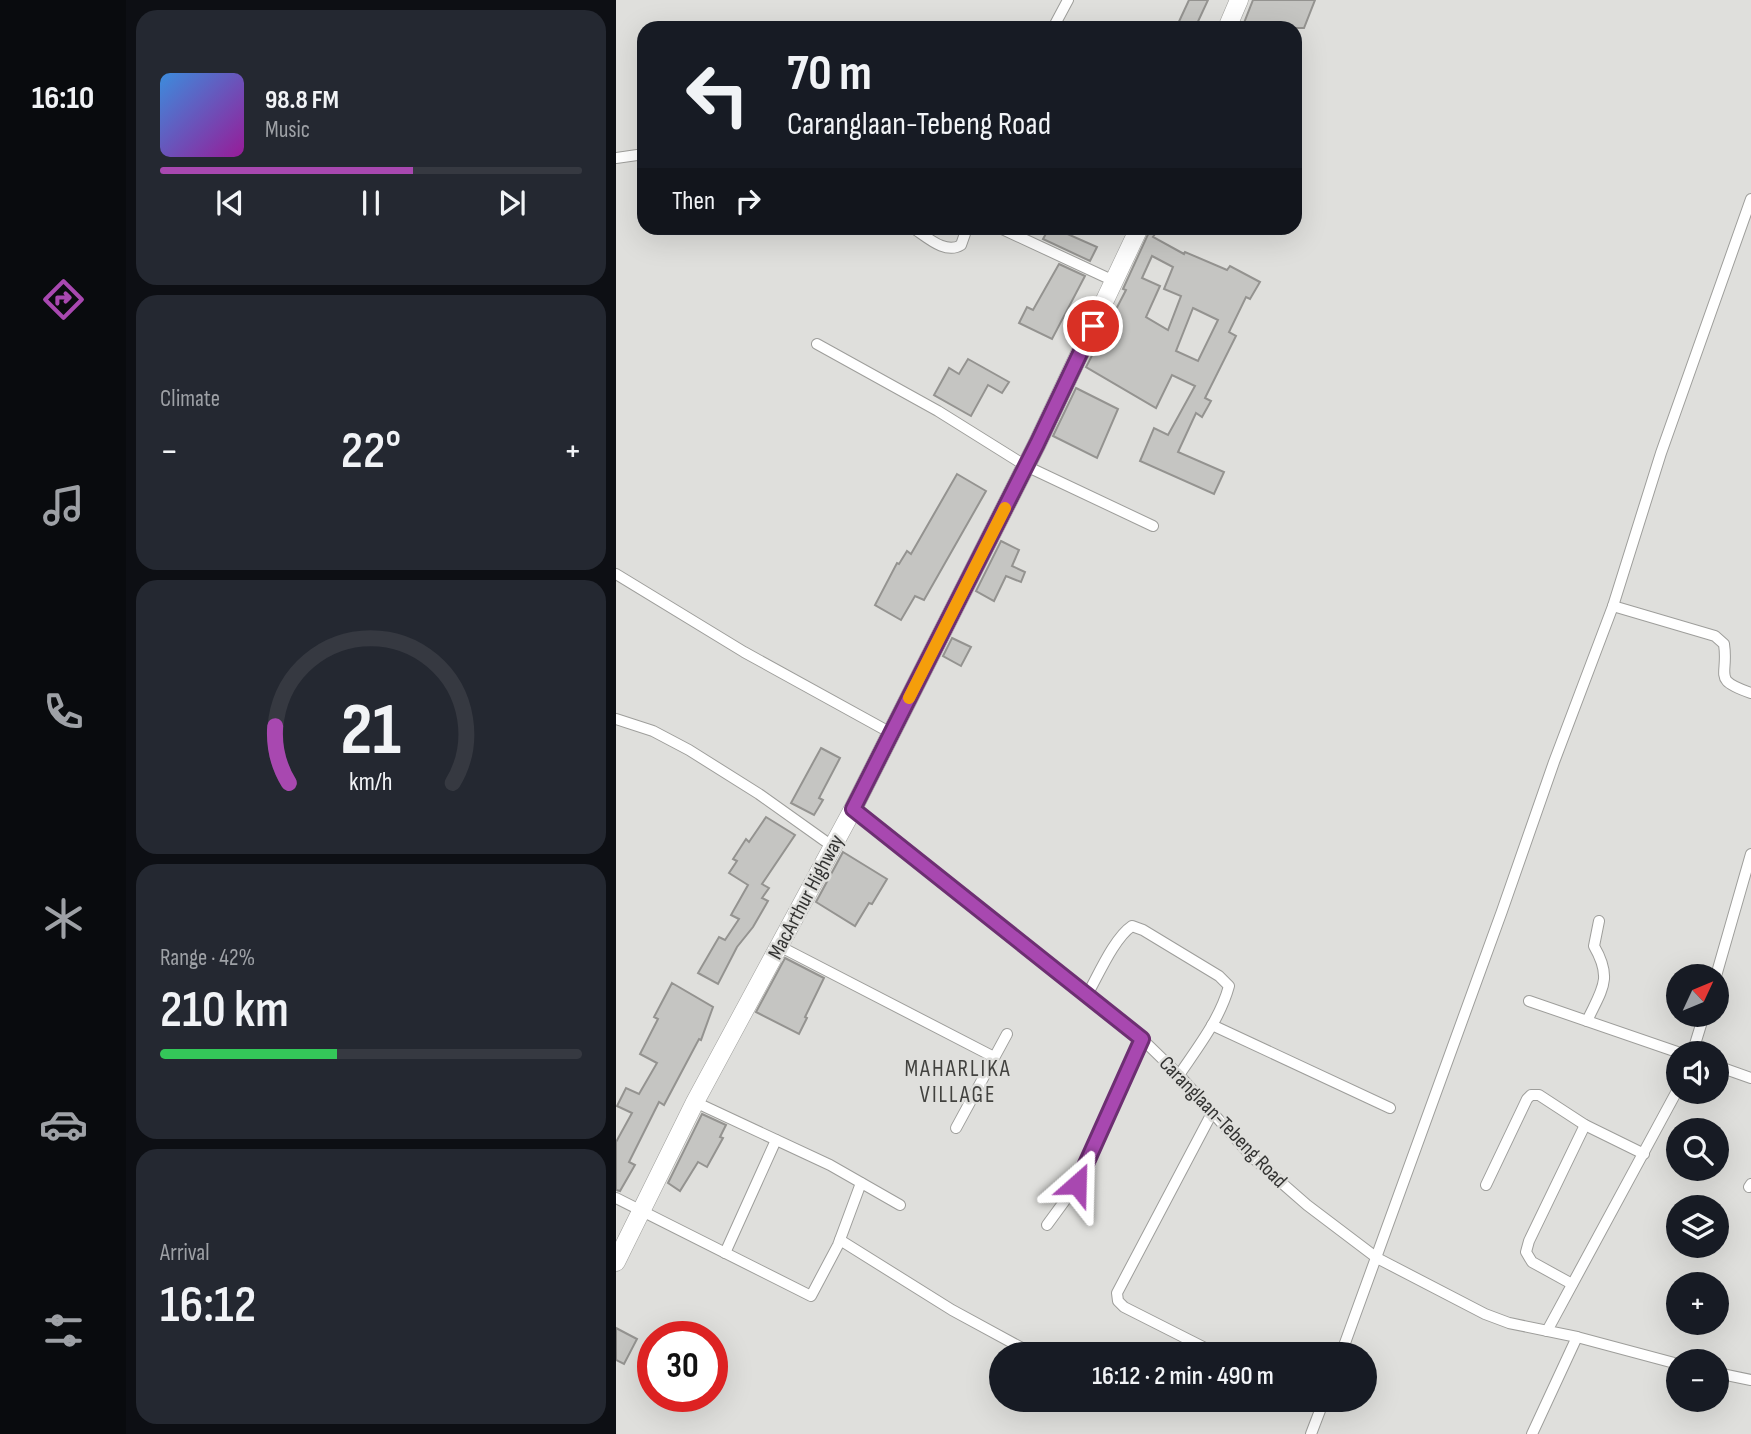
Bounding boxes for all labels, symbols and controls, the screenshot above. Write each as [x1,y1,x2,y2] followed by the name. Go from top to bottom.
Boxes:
[787,45,872,104] text: 70 m
[672,49,763,140] icon: left
[32,79,94,118] text: 16:10
[265,85,339,116] text: 98.8 FM
[787,105,1051,144] text: Caranglaan-Tebeng Road
[265,116,310,144] text: Music
[729,182,767,220] icon: right
[211,184,249,222] icon: previous
[352,184,390,222] icon: pause
[493,184,531,222] icon: next
[672,186,715,217] text: Then
[39,275,88,324] icon: directions
[1063,296,1123,356] pin
[1074,307,1112,345] icon: arrive
[160,385,220,413] text: Climate
[341,420,401,483] text: 22°
[160,429,179,474] text: −
[563,429,582,474] text: +
[39,481,88,530] icon: music
[39,687,88,736] icon: phone
[341,687,401,775] text: 21
[349,767,393,798] text: km/h
[763,830,849,964] street label: MacArthur Highway
[39,894,88,943] icon: climate
[160,944,255,972] text: Range · 42%
[1666,964,1729,1027] north arrow
[1666,964,1729,1412] map controls
[160,979,289,1042] text: 210 km
[1666,1041,1729,1104] button: sound
[1154,1051,1292,1193] street label: Caranglaan-Tebeng Road
[904,1055,1012,1109] district label: MAHARLIKA VILLAGE
[39,1100,88,1149] icon: car
[1666,1118,1729,1181] button: search
[1040,1147,1114,1221] position arrow
[1666,1195,1729,1258] button: layers
[160,1239,209,1267] text: Arrival
[1666,1272,1729,1335] button: +
[160,1274,256,1337] text: 16:12
[39,1306,88,1355] icon: filters
[637,1321,728,1412] speed limit sign: 30
[1666,1349,1729,1412] button: −
[1092,1361,1274,1392] text: 16:12 · 2 min · 490 m

